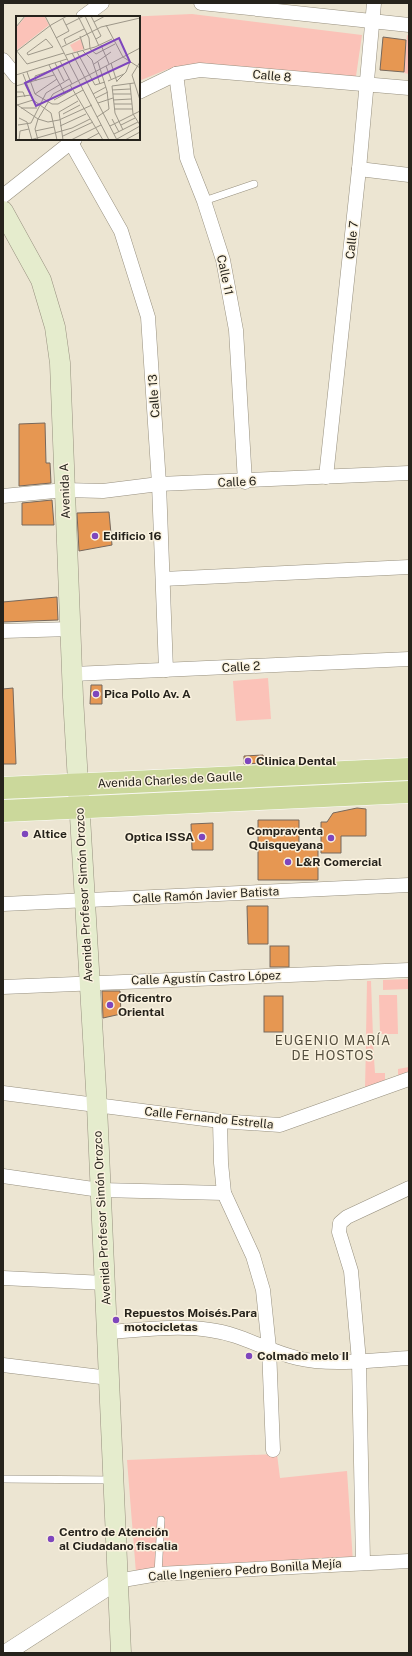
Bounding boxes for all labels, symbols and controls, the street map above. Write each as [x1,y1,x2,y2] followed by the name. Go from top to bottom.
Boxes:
[16,16,140,140] inset map
[252,67,292,85] street label: Calle 8
[343,220,361,260] street label: Calle 7
[214,253,236,297] street label: Calle 11
[145,374,163,418] street label: Calle 13
[57,462,73,519] street label: Avenida A
[217,474,257,490] street label: Calle 6
[103,529,162,543] place label: Edificio 16
[90,531,100,541] marker: Edificio 16
[221,659,261,675] street label: Calle 2
[104,687,191,701] place label: Pica Pollo Av. A
[91,689,101,699] marker: Pica Pollo Av. A
[256,754,336,768] place label: Clinica Dental
[243,756,253,766] marker: Clinica Dental
[97,769,243,791] street label: Avenida Charles de Gaulle
[72,807,96,983] street label: Avenida Profesor Simón Orozco
[246,824,323,852] place label: Compraventa Quisqueyana
[33,827,67,841] place label: Altice
[20,829,30,839] marker: Altice
[125,830,194,844] place label: Optica ISSA
[197,832,207,842] marker: Optica ISSA
[326,833,336,843] marker: Compraventa Quisqueyana
[296,855,382,869] place label: L&R Comercial
[283,857,293,867] marker: L&R Comercial
[132,884,280,906] street label: Calle Ramón Javier Batista
[131,968,281,988] street label: Calle Agustín Castro López
[118,991,172,1019] place label: Oficentro Oriental
[105,1000,115,1010] marker: Oficentro Oriental
[275,1032,391,1063] district label: EUGENIO MARÍA DE HOSTOS
[144,1104,274,1132] street label: Calle Fernando Estrella
[90,1130,114,1306] street label: Avenida Profesor Simón Orozco
[124,1306,257,1334] place label: Repuestos Moisés.Para motocicletas
[111,1315,121,1325] marker: Repuestos Moisés.Para motocicletas
[257,1349,349,1363] place label: Colmado melo II
[244,1351,254,1361] marker: Colmado melo II
[59,1525,178,1553] place label: Centro de Atención al Ciudadano fiscalia
[46,1534,56,1544] marker: Centro de Atención al Ciudadano fiscalia
[148,1556,342,1584] street label: Calle Ingeniero Pedro Bonilla Mejía

